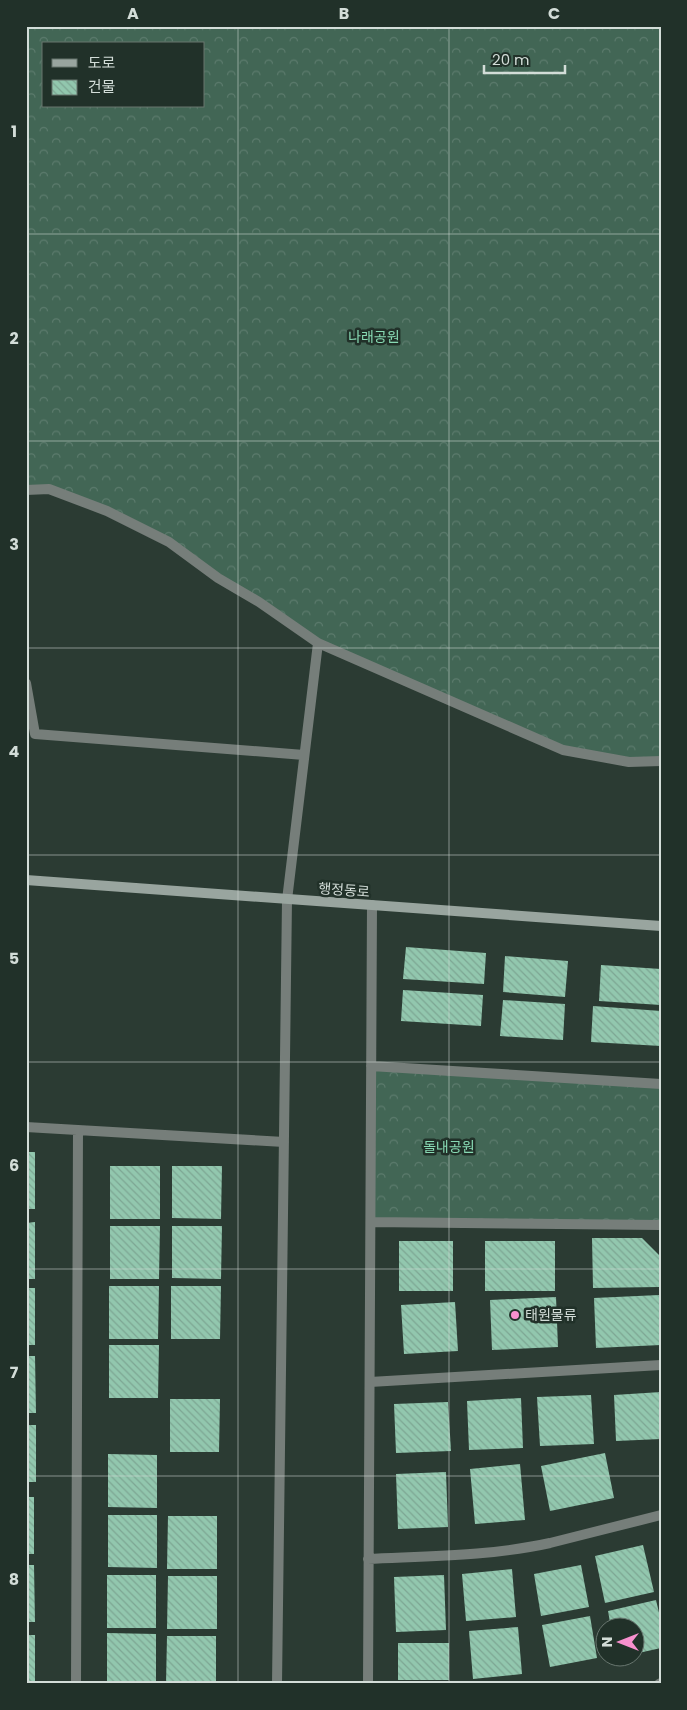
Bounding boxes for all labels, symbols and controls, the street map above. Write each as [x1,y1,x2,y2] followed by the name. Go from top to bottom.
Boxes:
[127,2,139,25] text: A
[339,2,349,25] text: B
[548,2,560,25] text: C
[42,42,205,108] legend
[484,42,566,74] scale bar
[492,49,530,70] text: 20 m
[88,52,116,73] text: 도로
[88,76,116,97] text: 건물
[11,120,17,143] text: 1
[9,327,19,350] text: 2
[348,327,400,347] park label: 나래공원
[9,533,19,556] text: 3
[9,740,20,763] text: 4
[318,878,371,902] street label: 행정동로
[9,947,19,970] text: 5
[423,1137,475,1157] park label: 돌내공원
[9,1154,19,1177] text: 6
[525,1305,577,1325] place label: 태원물류
[509,1309,521,1321] marker: 태원물류
[10,1361,19,1384] text: 7
[9,1568,19,1591] text: 8
[594,1618,644,1668] north arrow
[597,1637,617,1647] text: N

